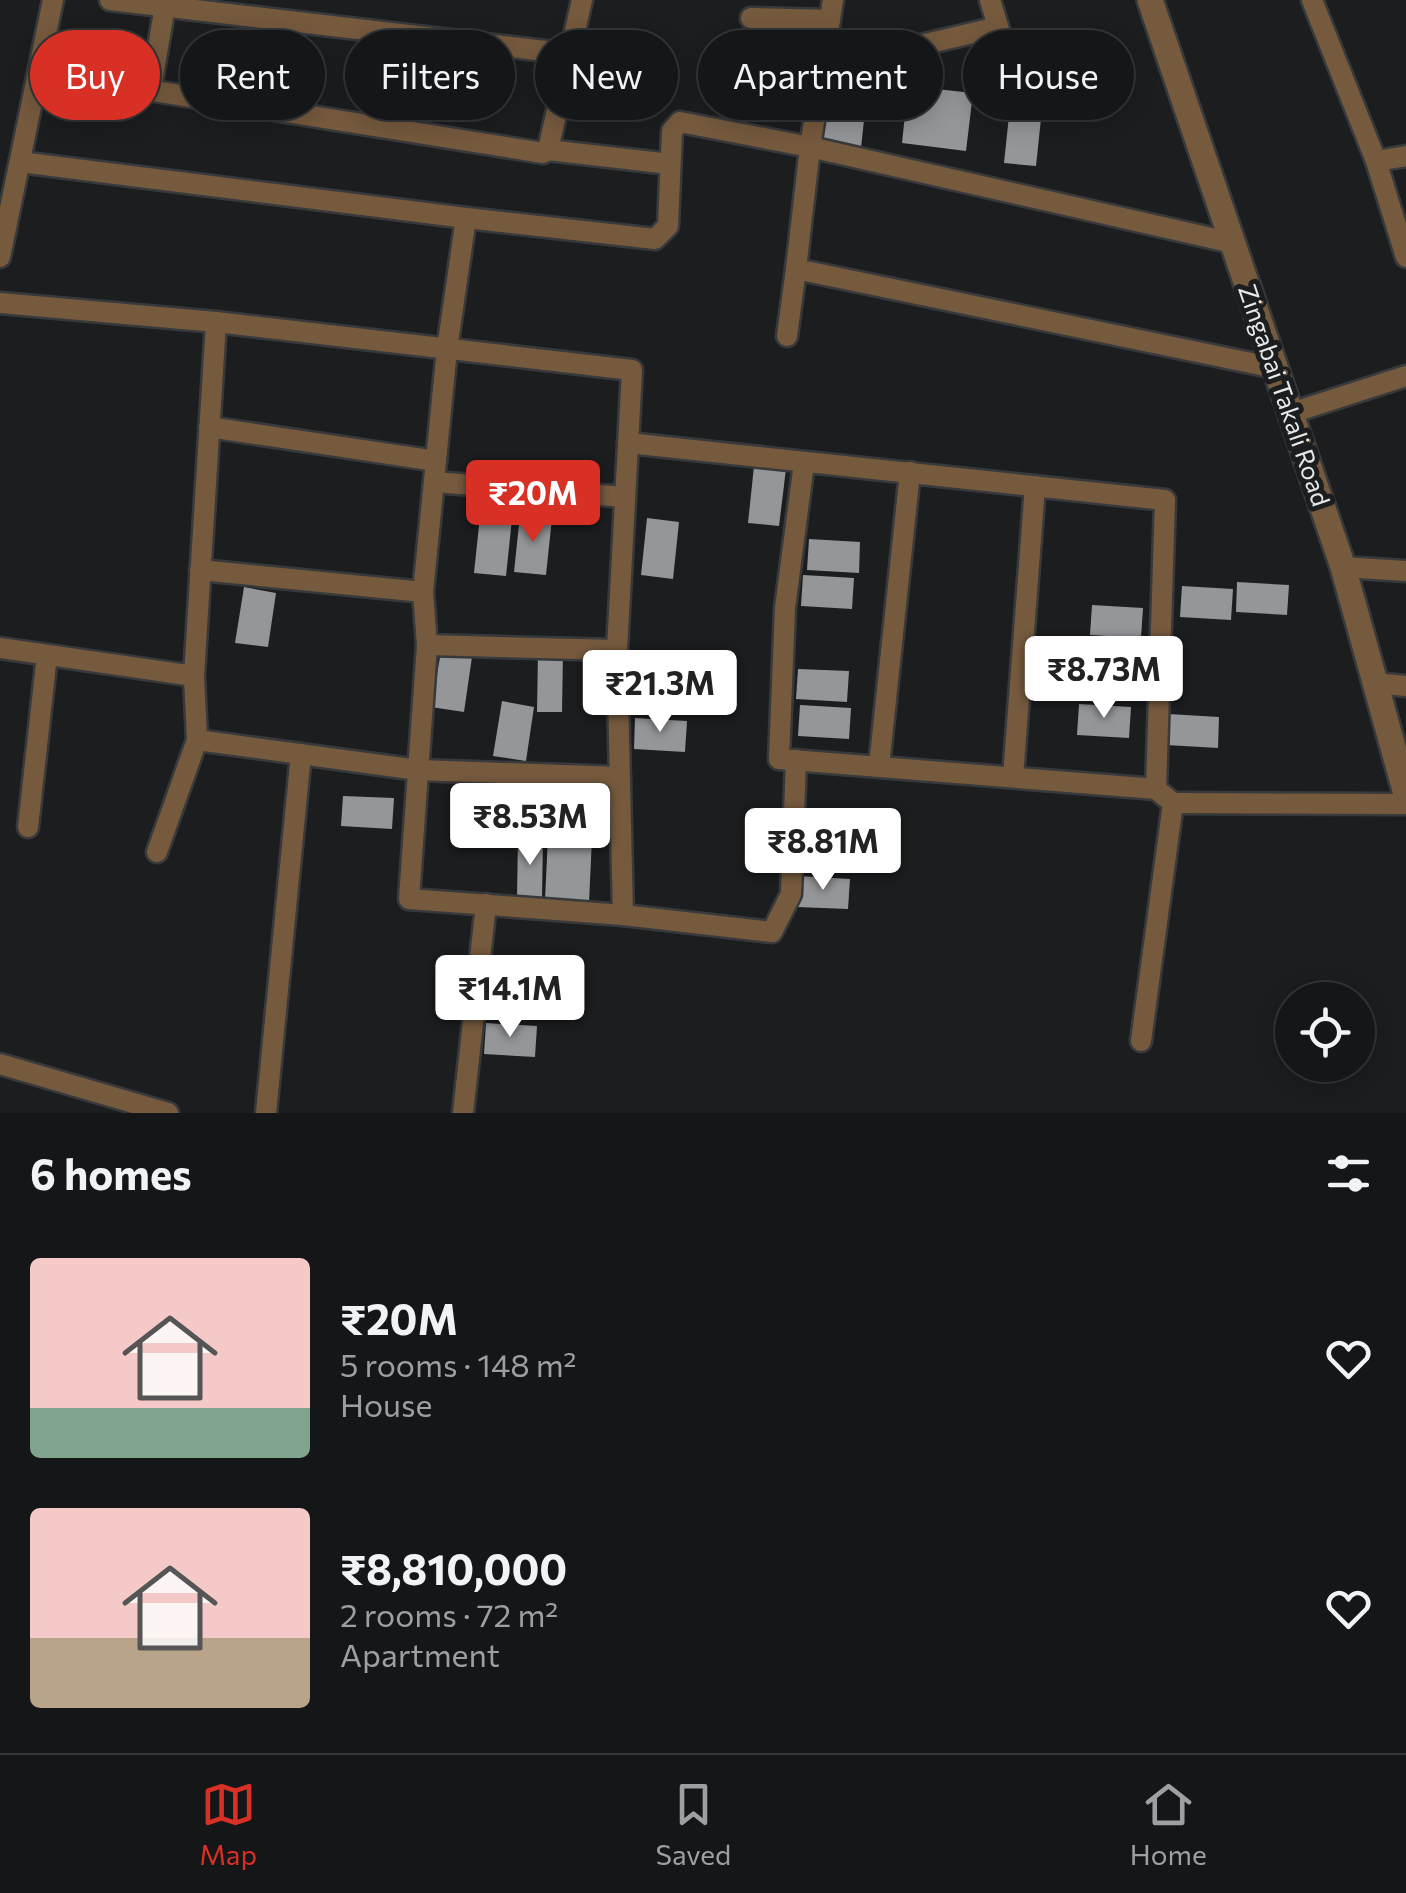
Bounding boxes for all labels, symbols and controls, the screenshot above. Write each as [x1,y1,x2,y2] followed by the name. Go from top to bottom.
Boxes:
[30,30,160,120] chip: Buy
[180,30,325,120] chip: Rent
[345,30,515,120] chip: Filters
[535,30,678,120] chip: New
[698,30,943,120] chip: Apartment
[963,30,1134,120] chip: House
[1233,280,1337,510] street label: Zingabai Takali Road
[474,460,592,545] pin: ₹20M
[488,472,578,512] text: ₹20M
[1023,636,1185,721] pin: ₹8.73M
[1047,648,1161,688] text: ₹8.73M
[579,650,741,735] pin: ₹21.3M
[605,662,715,702] text: ₹21.3M
[449,783,611,868] pin: ₹8.53M
[472,795,588,835] text: ₹8.53M
[742,808,904,893] pin: ₹8.81M
[767,820,879,860] text: ₹8.81M
[429,955,591,1040] pin: ₹14.1M
[457,967,563,1007] text: ₹14.1M
[1275,982,1375,1082] map controls
[1275,982,1375,1082] button: locate
[1321,1146,1376,1201] icon: filters
[30,1147,192,1199] text: 6 homes
[340,1292,458,1344] text: ₹20M
[110,1298,230,1418] icon: home
[1321,1331,1376,1386] icon: heart
[340,1344,577,1384] text: 5 rooms · 148 m²
[340,1384,432,1424] text: House
[340,1542,567,1594] text: ₹8,810,000
[110,1548,230,1668] icon: home
[1321,1581,1376,1636] icon: heart
[340,1594,558,1634] text: 2 rooms · 72 m²
[340,1634,500,1674] text: Apartment
[199,1777,257,1871] tab: Map
[656,1777,731,1871] tab: Saved
[1130,1777,1207,1871] tab: Home

